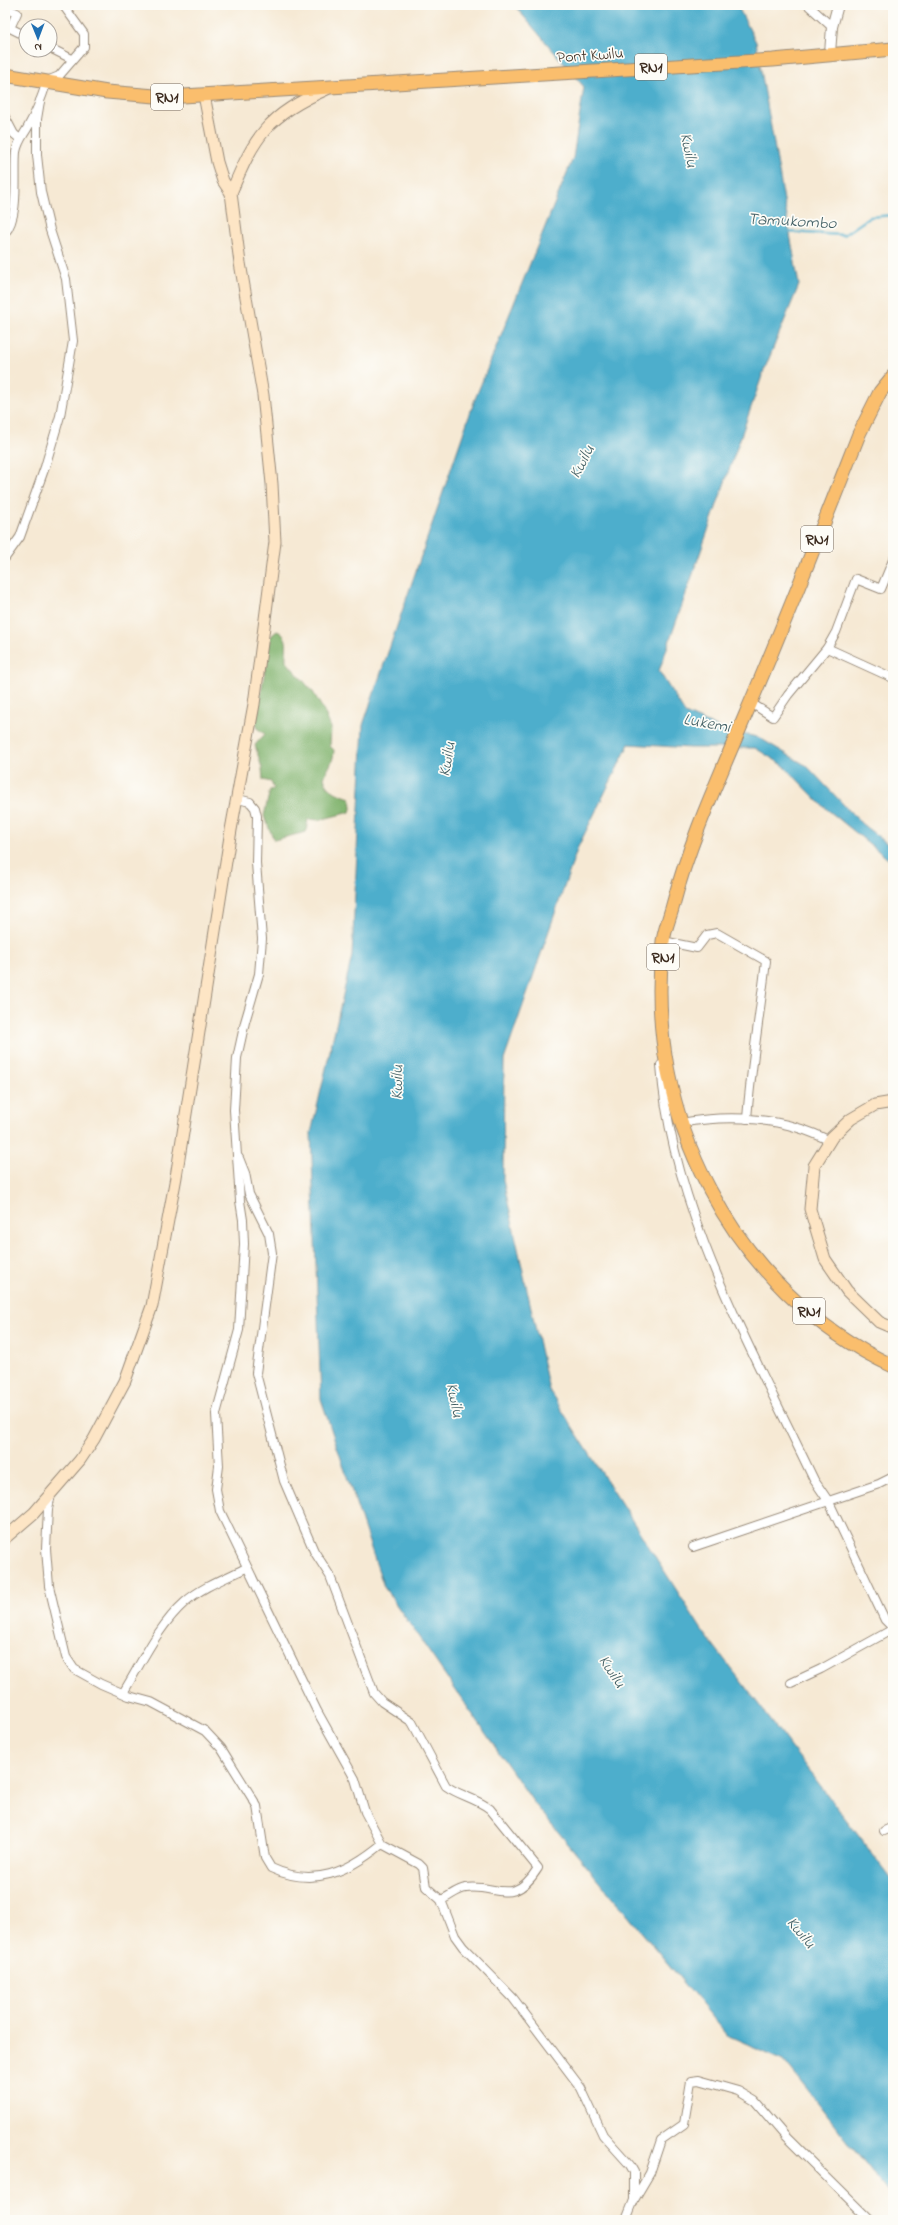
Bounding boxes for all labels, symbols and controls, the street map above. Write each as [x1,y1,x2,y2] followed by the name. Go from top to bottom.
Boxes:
[18,18,58,58] north arrow
[34,39,42,55] text: N
[556,42,624,70] street label: Pont Kwilu
[635,54,667,80] road number: RN1
[151,84,183,110] road number: RN1
[673,131,704,170] water label: Kwilu
[747,207,838,236] water label: Tamukombo
[563,440,602,483] water label: Kwilu
[801,526,833,552] road number: RN1
[681,707,734,740] water label: Lukemi
[432,740,463,779] water label: Kwilu
[647,944,679,970] road number: RN1
[384,1064,411,1100] water label: Kwilu
[793,1298,825,1324] road number: RN1
[439,1381,470,1420] water label: Kwilu
[592,1650,632,1694] water label: Kwilu
[780,1911,822,1955] water label: Kwilu

